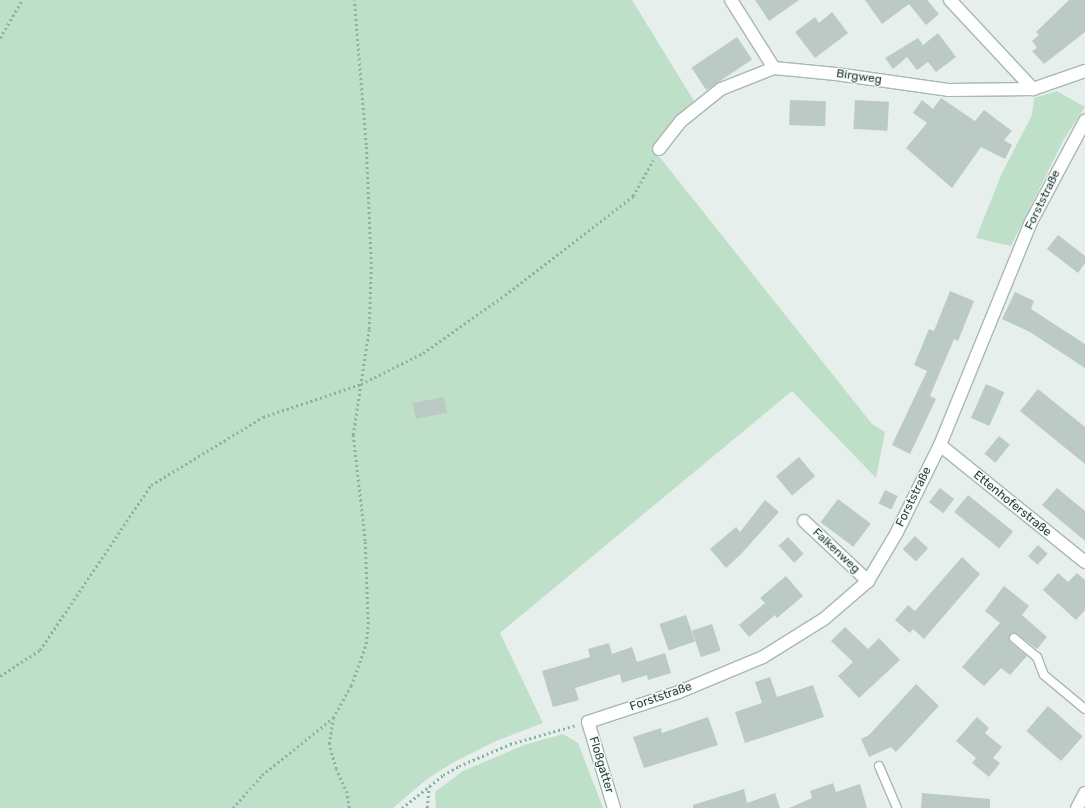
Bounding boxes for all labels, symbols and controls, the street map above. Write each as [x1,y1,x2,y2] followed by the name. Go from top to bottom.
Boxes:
[835,67,883,87] street label: Birgweg
[1022,168,1064,232] street label: Forststraße
[893,465,935,529] street label: Forststraße
[970,468,1054,540] street label: Ettenhoferstraße
[809,525,863,577] street label: Falkenweg
[628,680,694,714] street label: Forststraße
[586,735,616,795] street label: Floßgatter

